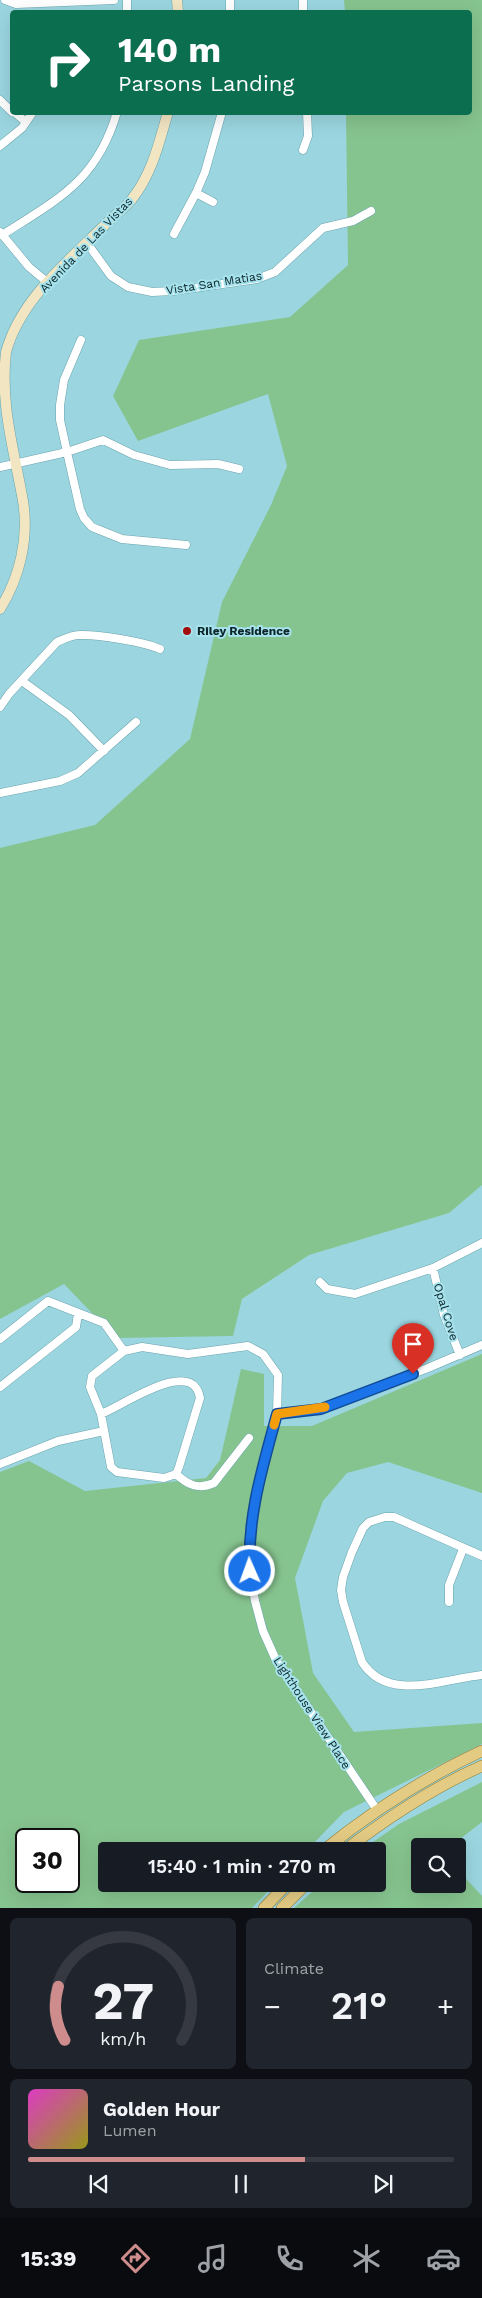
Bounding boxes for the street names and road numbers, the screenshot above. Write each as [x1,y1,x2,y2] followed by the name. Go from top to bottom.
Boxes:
[37,194,135,296] street label: Avenida de Las Vistas
[165,269,263,297] street label: Vista San Matias
[431,1282,461,1342] street label: Opal Cove
[270,1654,354,1772] street label: Lighthouse View Place

